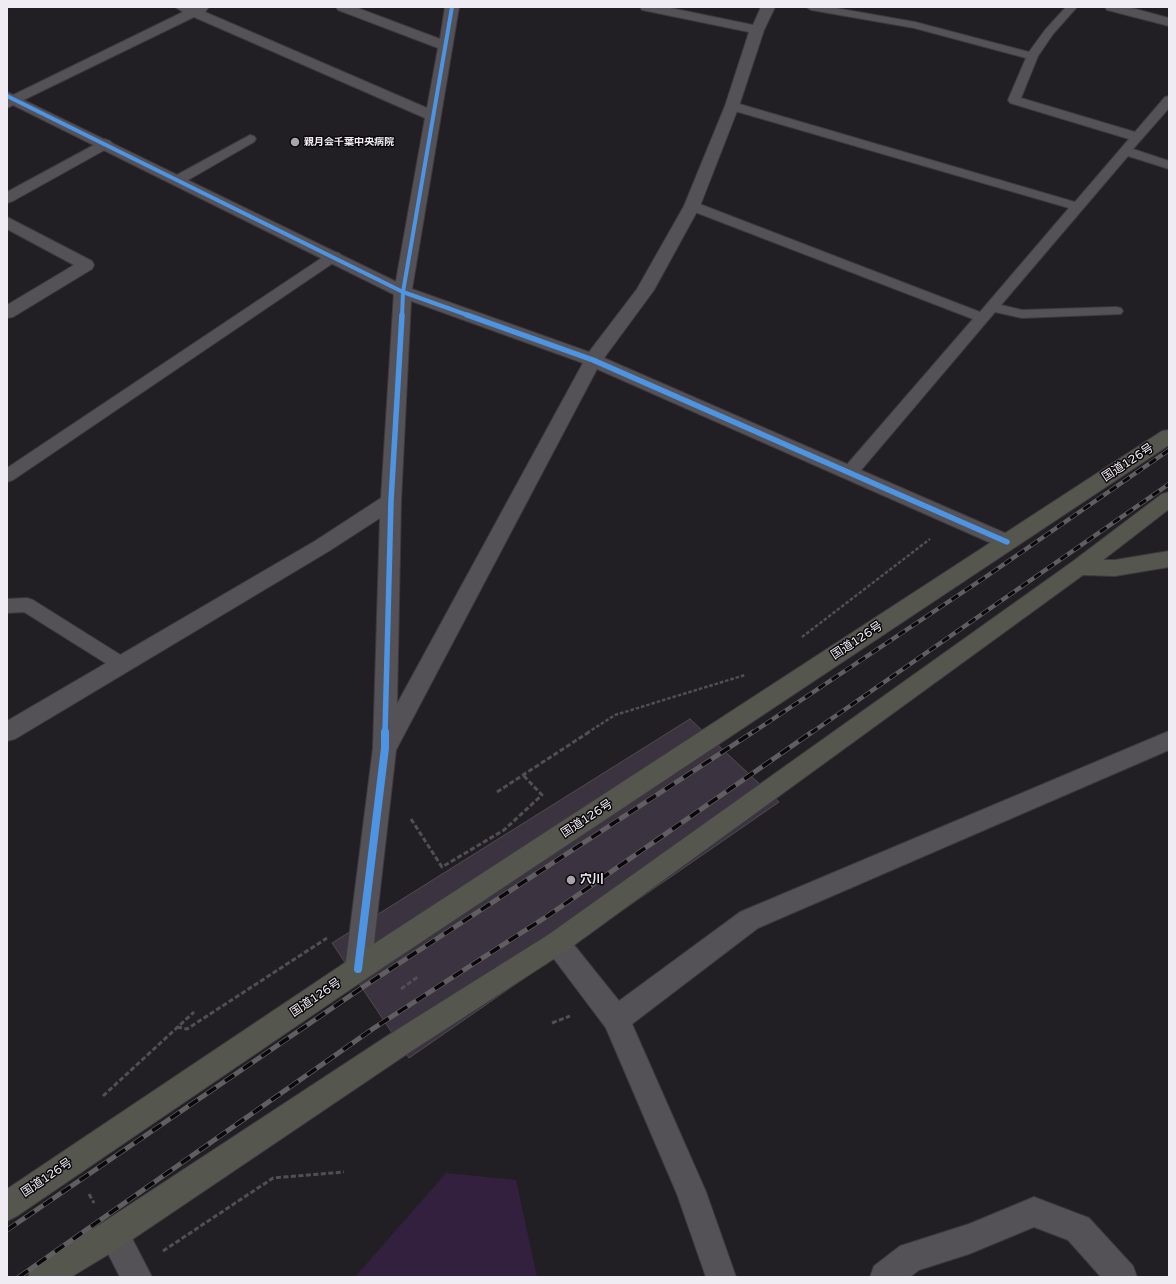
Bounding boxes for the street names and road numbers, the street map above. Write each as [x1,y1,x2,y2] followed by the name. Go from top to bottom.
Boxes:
[1100,441,1156,485] street label: 国道126号
[829,619,885,663] street label: 国道126号
[559,797,615,841] street label: 国道126号
[288,976,344,1020] street label: 国道126号
[19,1156,75,1200] street label: 国道126号

